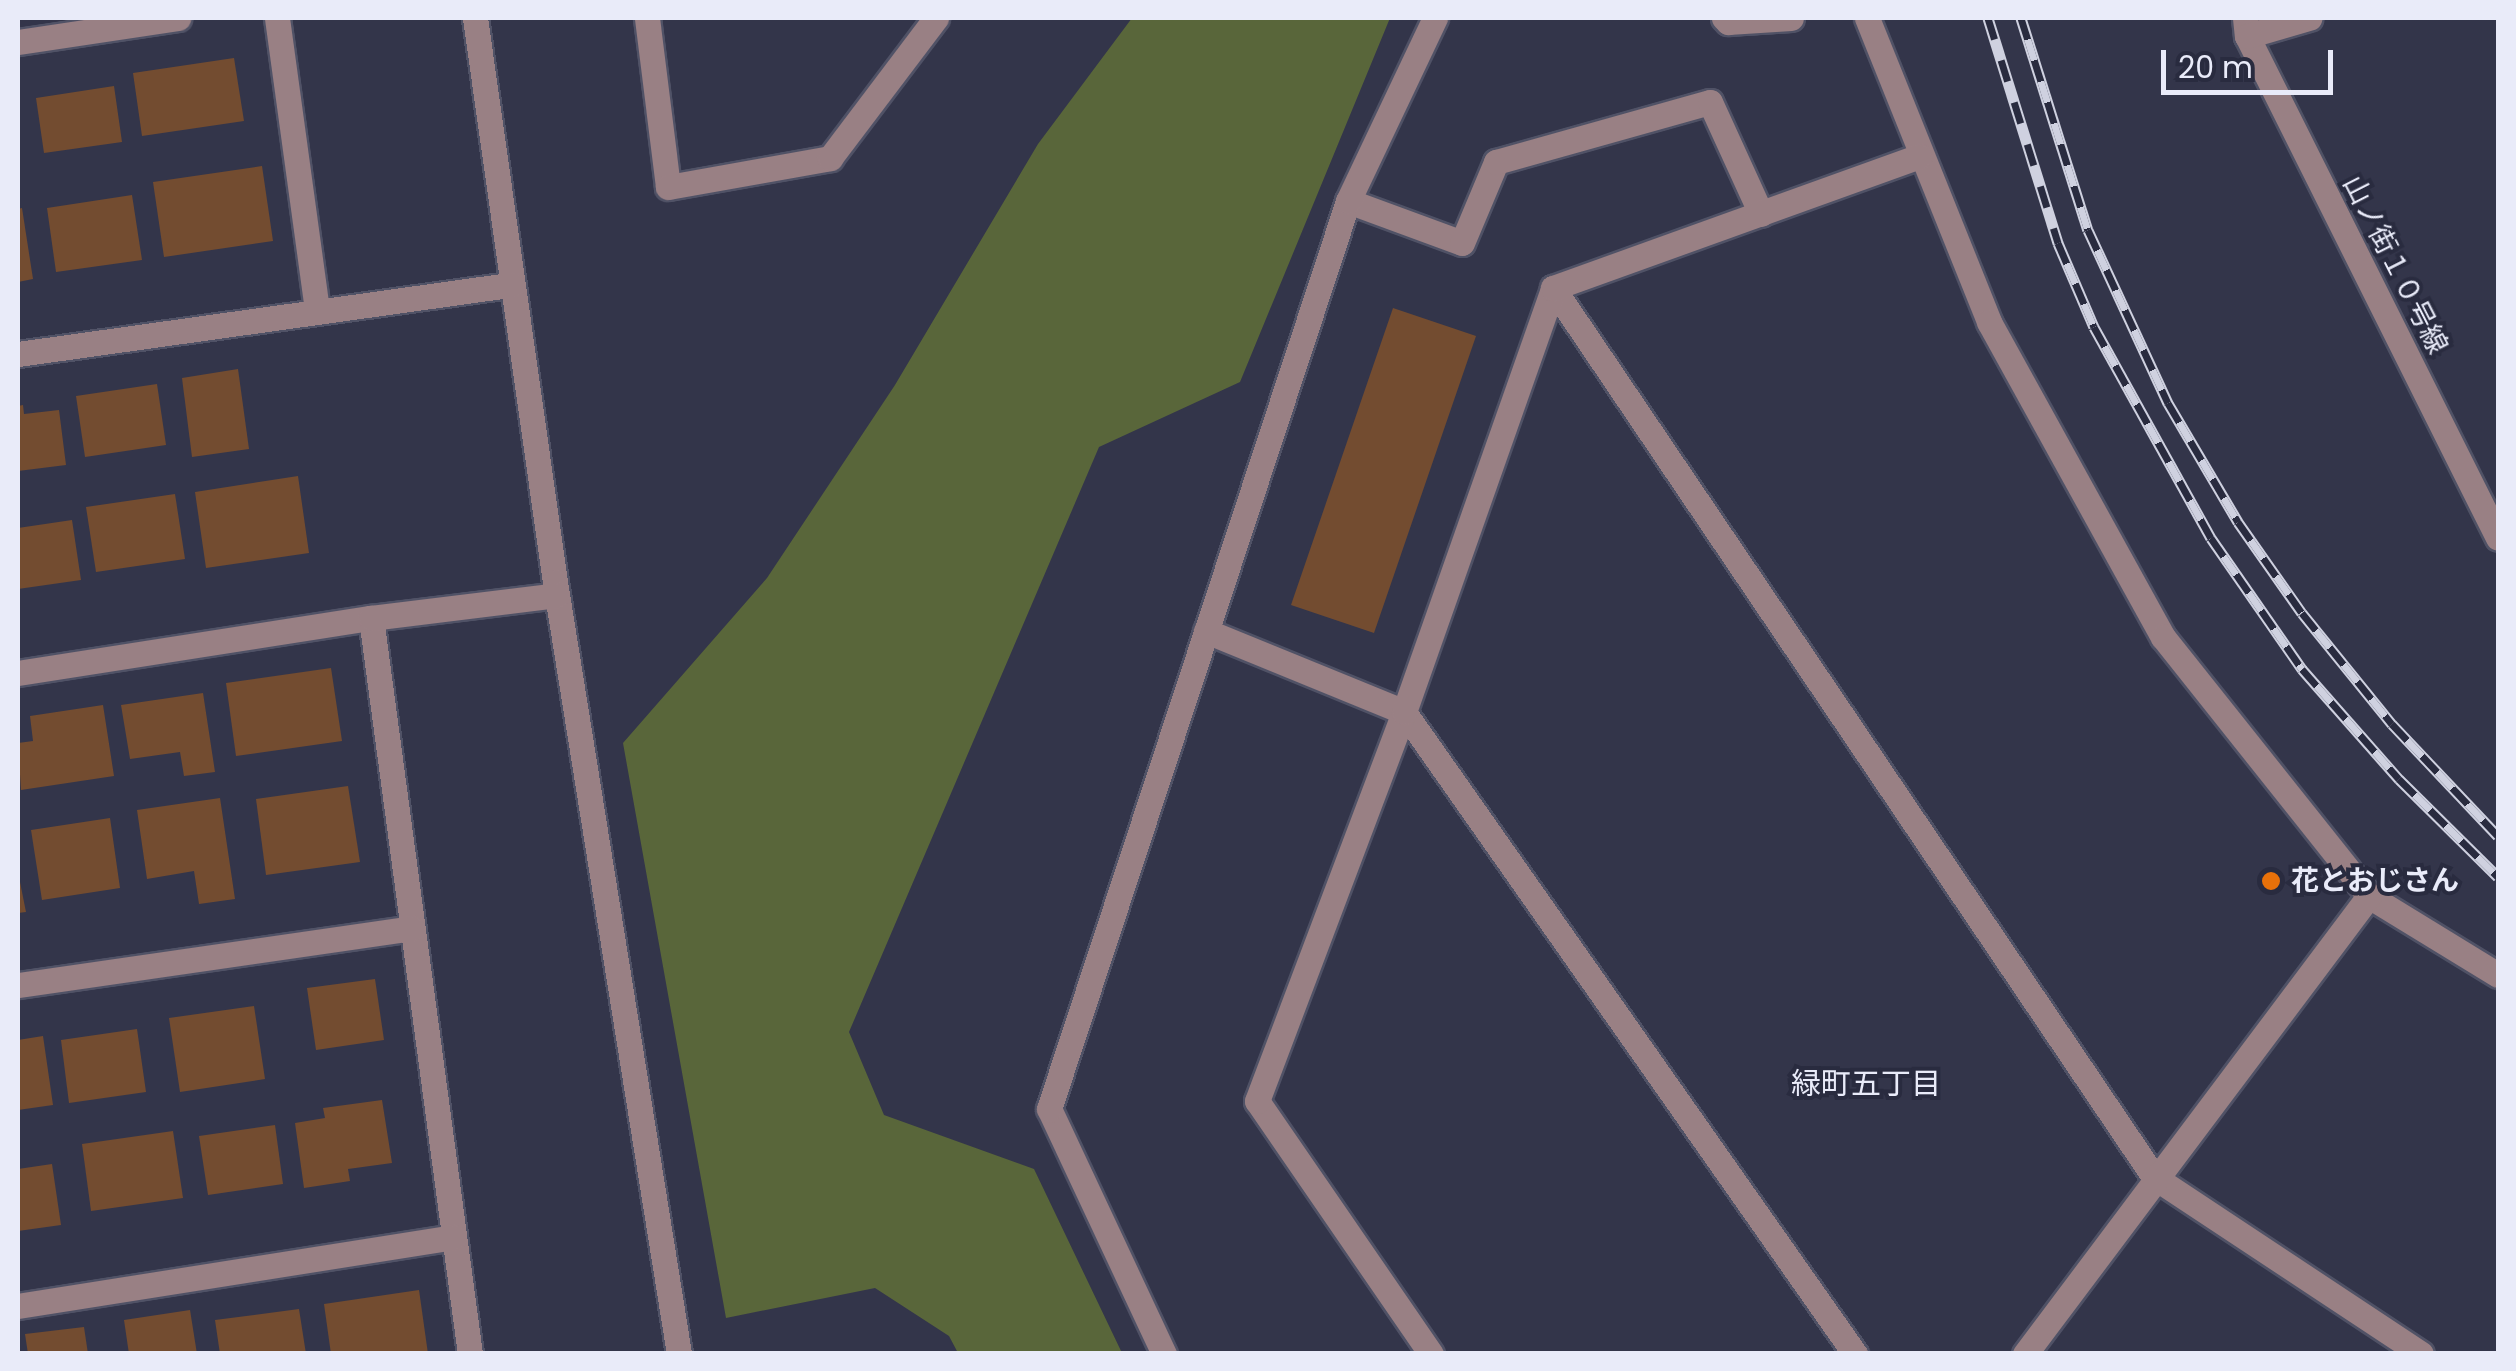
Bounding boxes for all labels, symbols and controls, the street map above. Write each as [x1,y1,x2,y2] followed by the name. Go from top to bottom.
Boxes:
[2166,30,2338,92] scale bar
[2178,46,2253,89] text: 20 m
[2336,170,2454,360] street label: 山ノ街１０号線
[2291,864,2459,898] place label: 花とおじさん
[2260,870,2282,892] marker: 花とおじさん
[1791,1066,1941,1102] district label: 緑町五丁目

